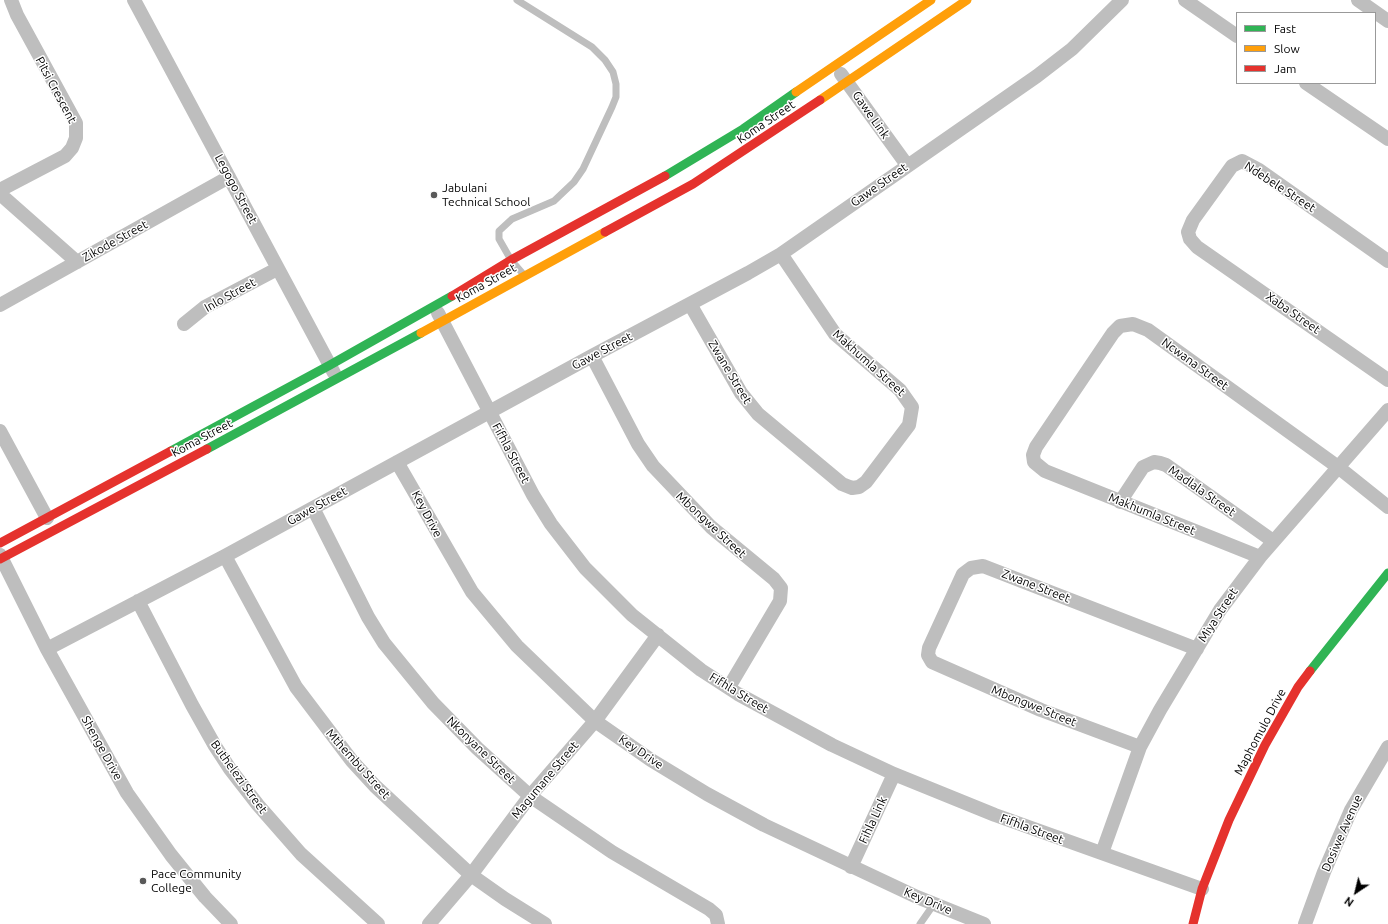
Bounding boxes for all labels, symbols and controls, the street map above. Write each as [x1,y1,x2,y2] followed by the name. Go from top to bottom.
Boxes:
[1236,12,1376,84] legend
[1274,22,1296,35] text: Fast
[1274,42,1300,55] text: Slow
[32,54,80,126] street label: Pitsi Crescent
[1274,62,1296,75] text: Jam
[849,88,893,142] street label: Gawe Link
[734,97,798,147] street label: Koma Street
[212,152,260,226] street label: Legogo Street
[1242,159,1318,215] street label: Ndebele Street
[848,160,910,210] street label: Gawe Street
[442,181,530,209] place label: Jabulani Technical School
[429,190,439,200] marker: Jabulani Technical School
[80,217,150,265] street label: Zikode Street
[453,260,519,306] street label: Koma Street
[202,275,258,315] street label: Inlo Street
[1263,289,1323,337] street label: Xaba Street
[830,327,908,399] street label: Makhumla Street
[569,329,635,373] street label: Gawe Street
[1159,335,1231,393] street label: Ncwana Street
[705,338,755,406] street label: Zwane Street
[169,416,235,460] street label: Koma Street
[489,420,533,486] street label: Fifhla Street
[1166,463,1238,519] street label: Madlala Street
[285,484,349,528] street label: Gawe Street
[409,488,445,540] street label: Key Drive
[673,489,749,561] street label: Mbongwe Street
[1107,490,1197,538] street label: Makhumla Street
[1000,566,1072,606] street label: Zwane Street
[1195,585,1241,645] street label: Miya Street
[707,670,771,716] street label: Fifhla Street
[989,682,1079,730] street label: Mbongwe Street
[1231,686,1289,778] street label: Maphomulo Drive
[78,713,126,783] street label: Shenge Drive
[444,714,518,786] street label: Nkonyane Street
[323,726,393,802] street label: Mthembu Street
[616,732,666,772] street label: Key Drive
[208,738,270,816] street label: Buthelezi Street
[508,738,582,822] street label: Magumane Street
[1319,792,1365,874] street label: Dosiwe Avenue
[856,794,890,846] street label: Fihla Link
[998,811,1066,847] street label: Fifhla Street
[151,867,241,895] place label: Pace Community College
[1336,872,1376,912] north arrow
[138,876,148,886] marker: Pace Community College
[902,884,954,918] street label: Key Drive
[1342,895,1356,909] text: N

